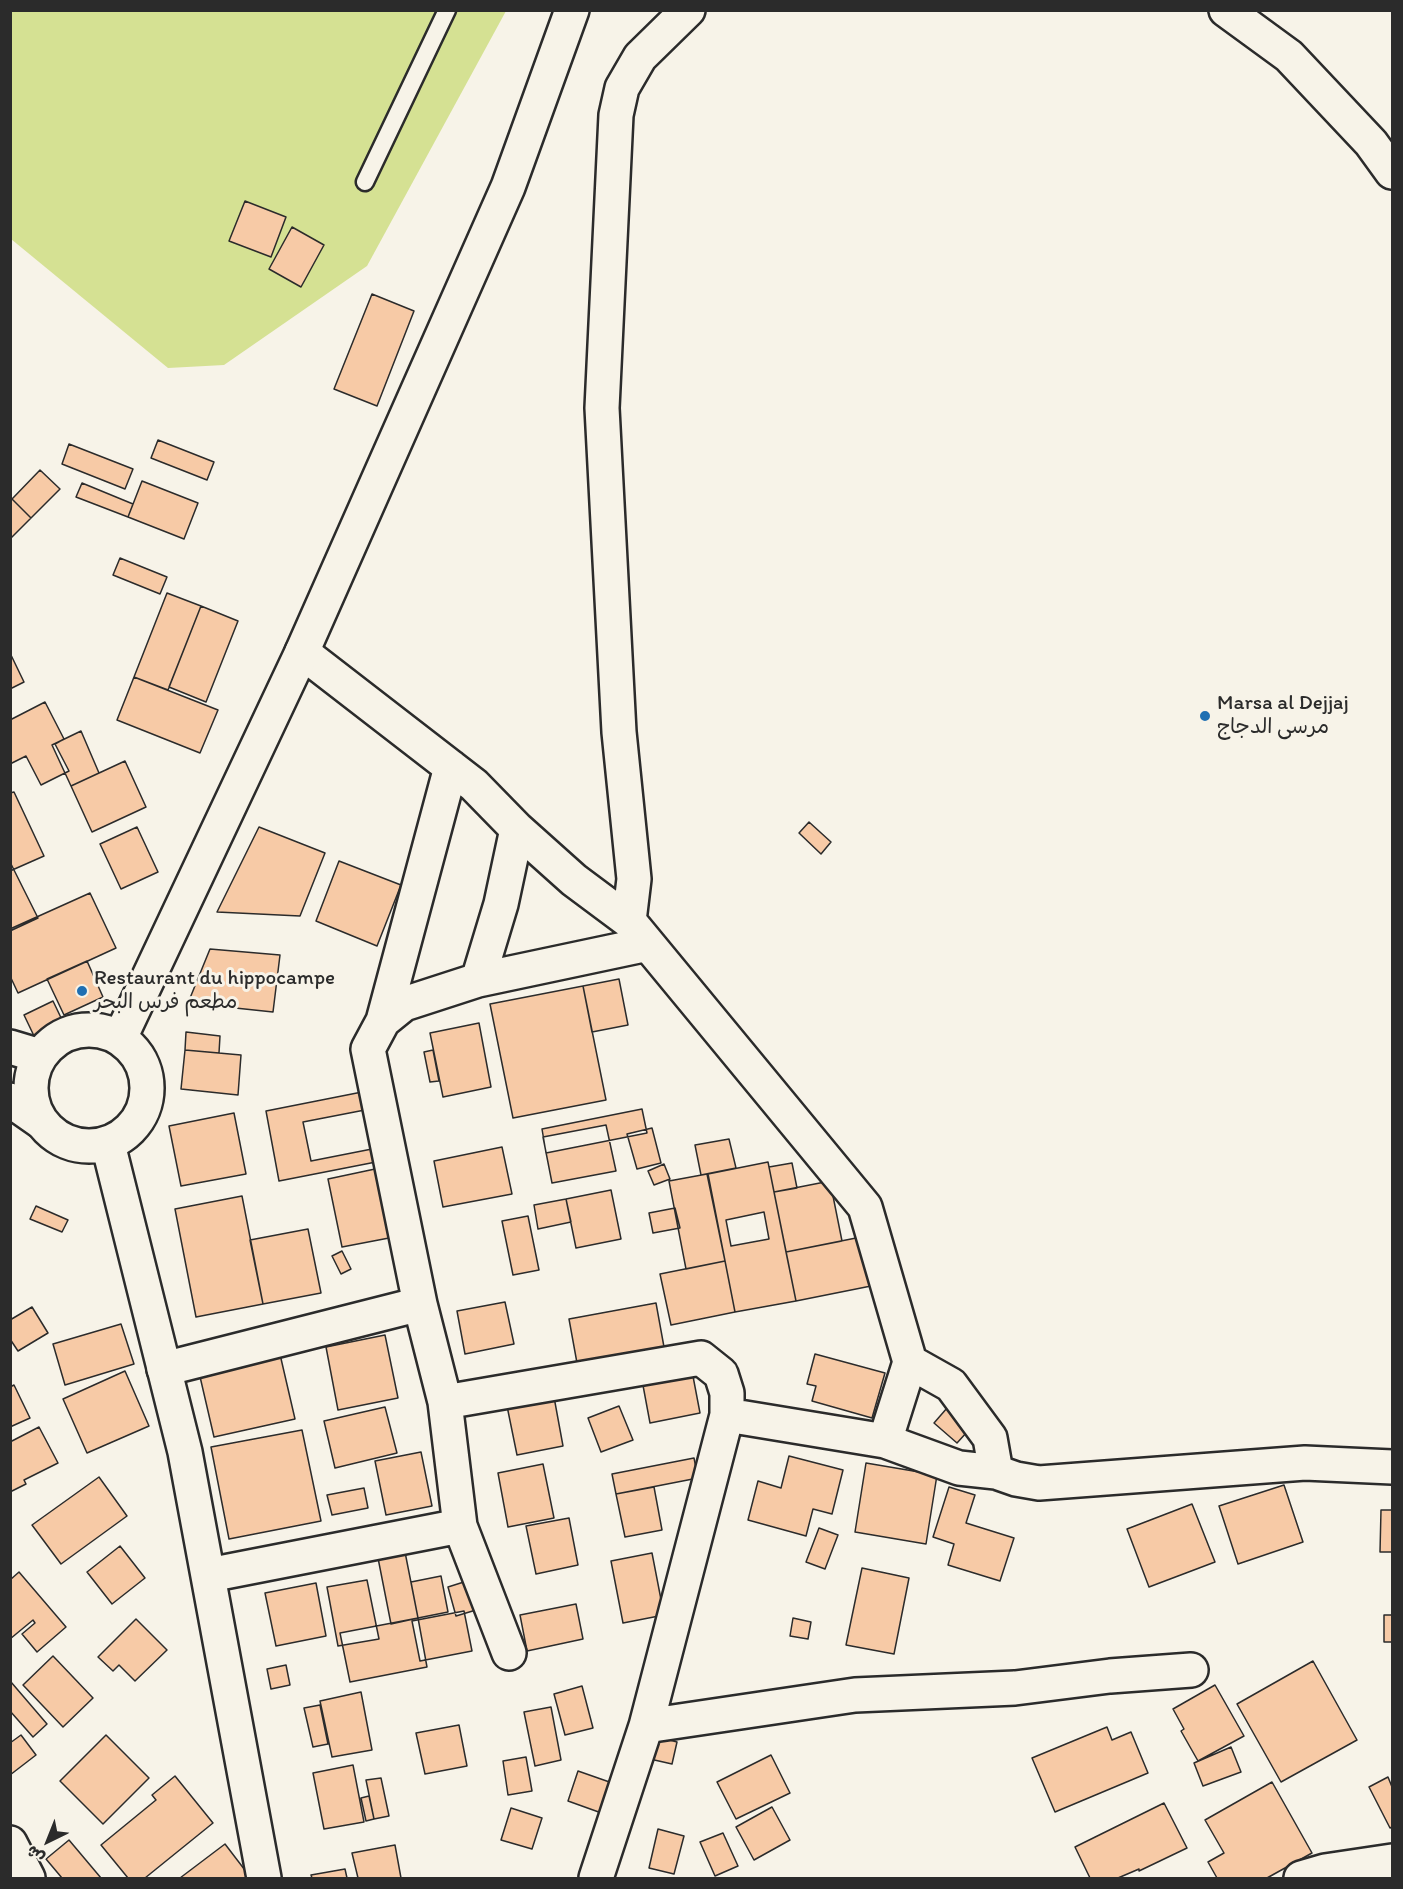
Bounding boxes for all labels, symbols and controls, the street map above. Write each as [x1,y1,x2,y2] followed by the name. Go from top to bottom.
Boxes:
[1217,691,1349,741] place label: Marsa al Dejjaj مرسى الدجاج
[1198,709,1212,723] marker: Marsa al Dejjaj مرسى الدجاج
[94,966,335,1016] place label: Restaurant du hippocampe مطعم فرس البحر
[75,984,89,998] marker: Restaurant du hippocampe مطعم فرس البحر
[18,1811,78,1871] north arrow
[22,1842,48,1867] text: ش

